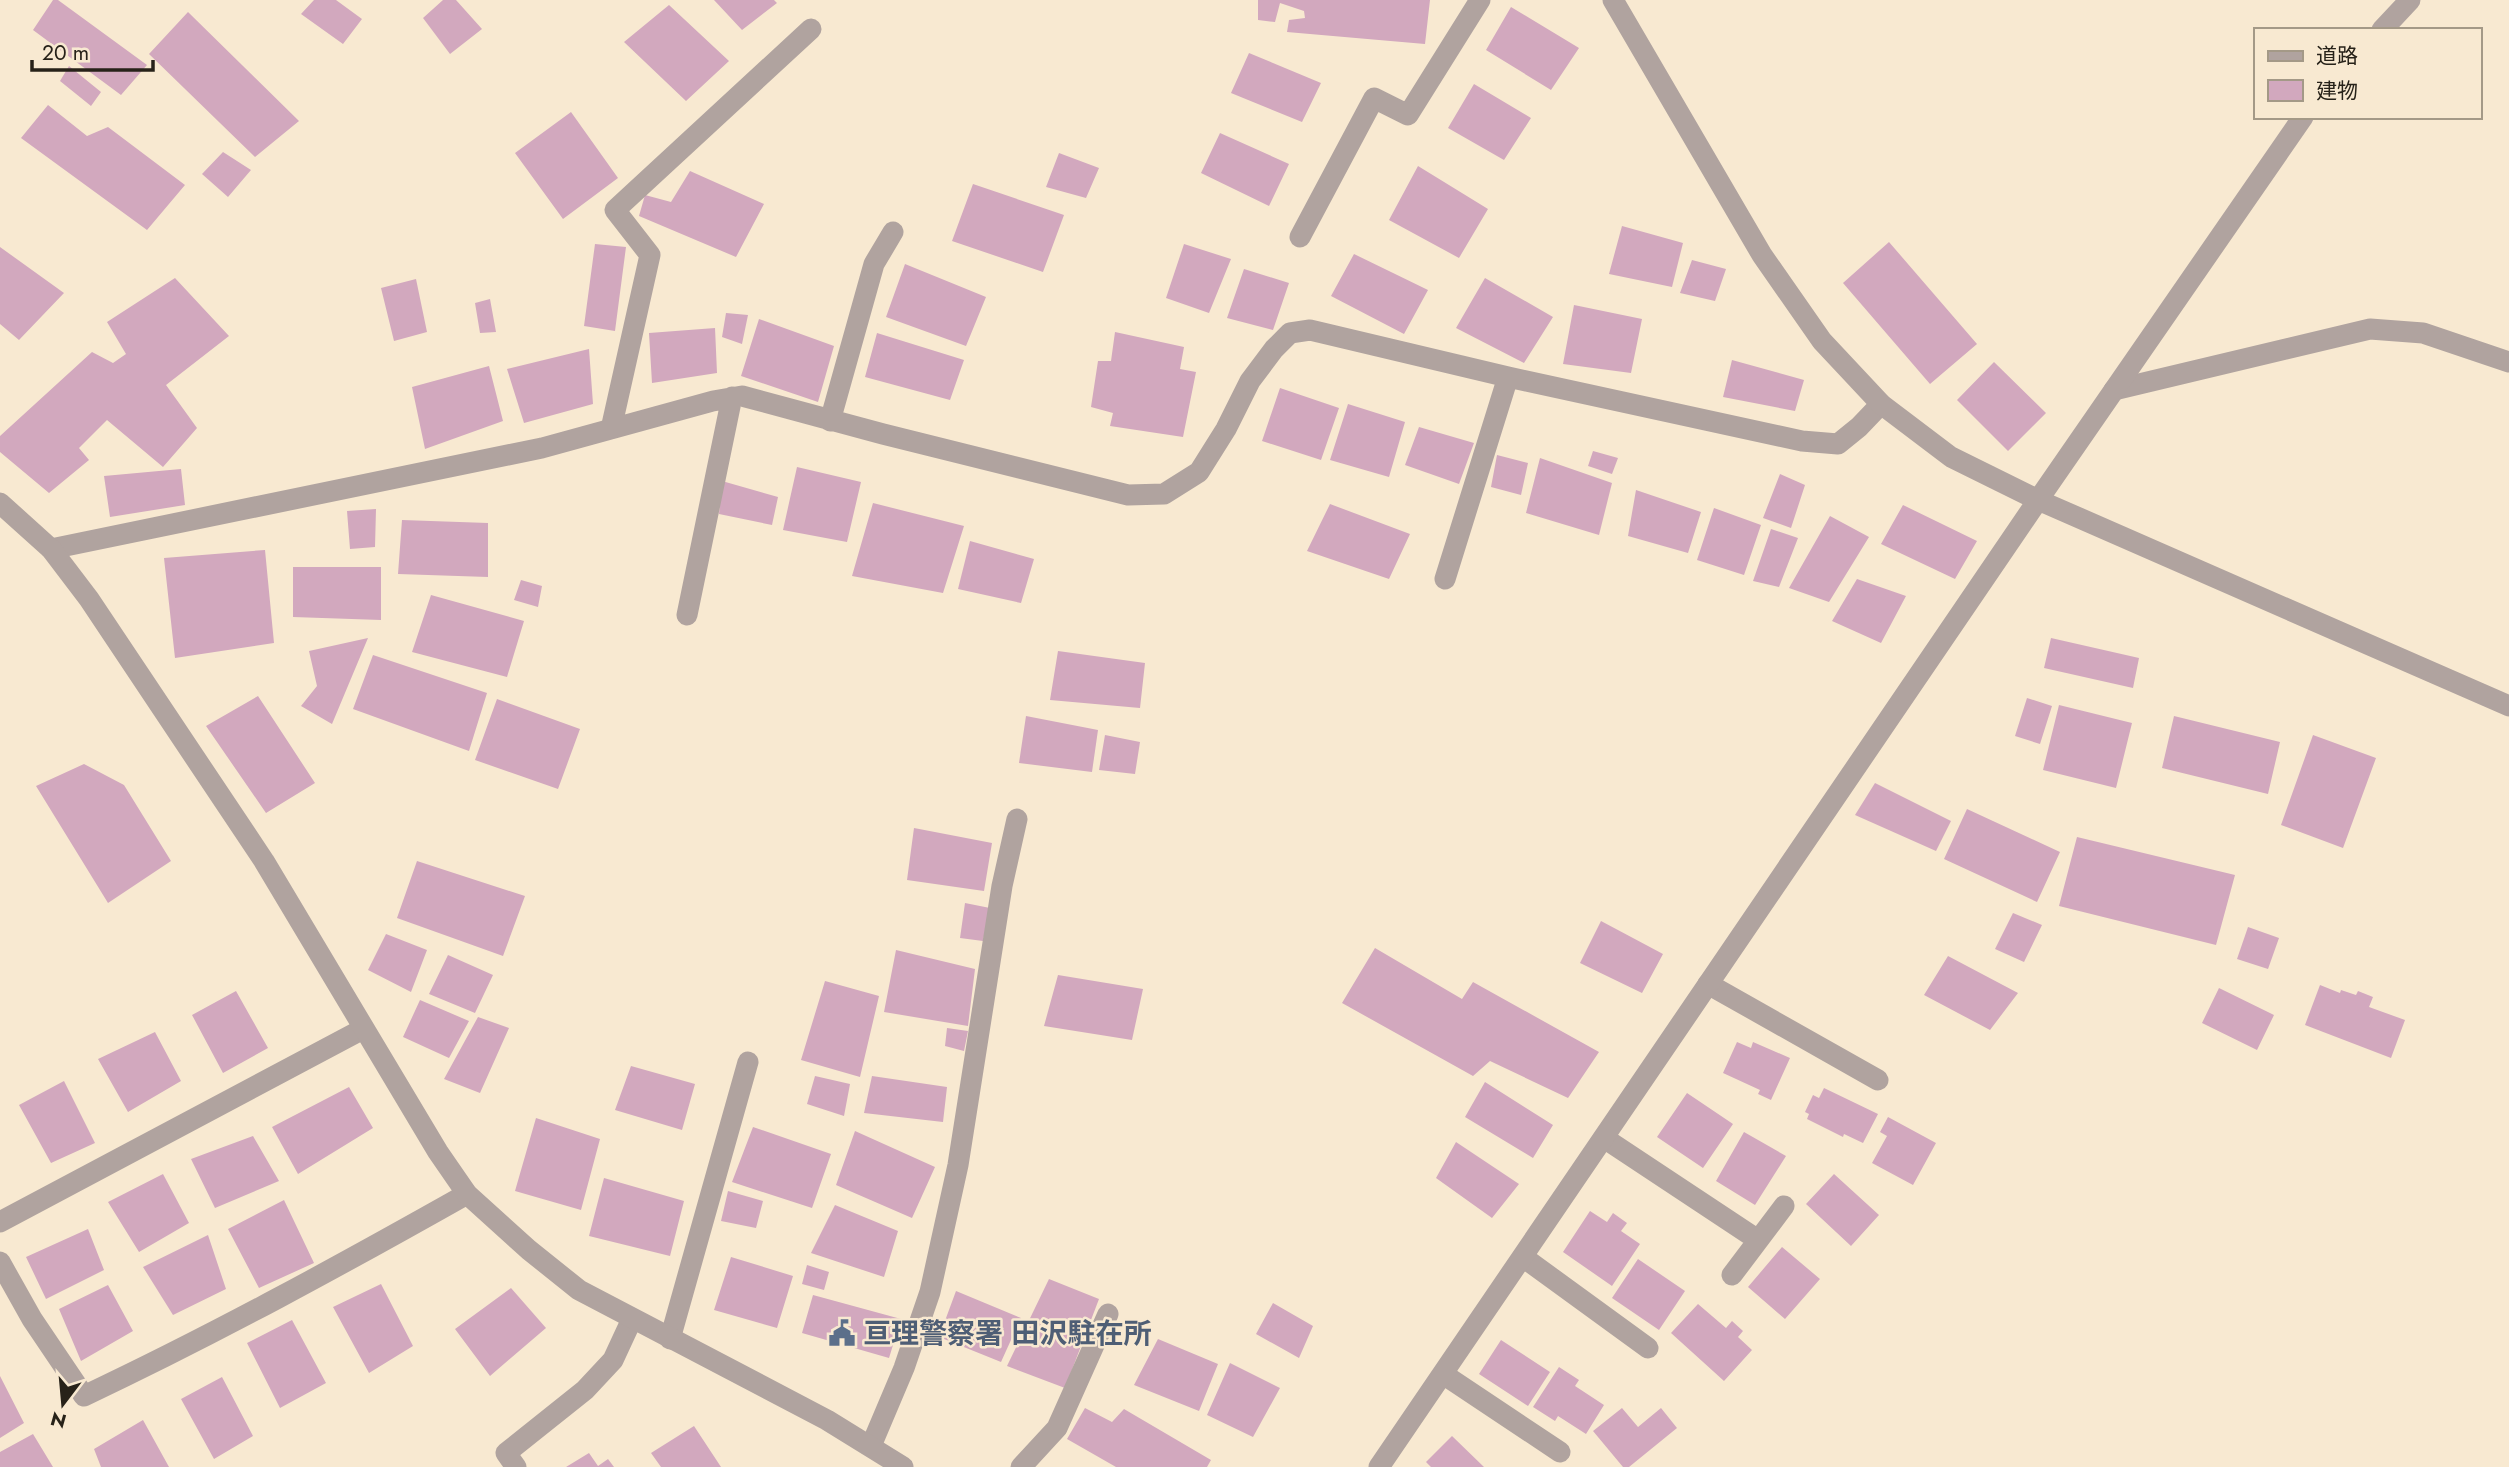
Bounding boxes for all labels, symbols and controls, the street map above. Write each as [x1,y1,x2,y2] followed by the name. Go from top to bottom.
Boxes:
[32,28,152,72] scale bar
[2254,28,2481,119] legend
[42,38,89,68] text: 20 m
[2316,41,2358,71] text: 道路
[2316,76,2358,106] text: 建物
[863,1313,1151,1354] place label: 亘理警察署 田沢駐在所
[827,1318,857,1348] public building icon: 亘理警察署 田沢駐在所
[28,1369,98,1439] north arrow
[47,1405,69,1435] text: N

